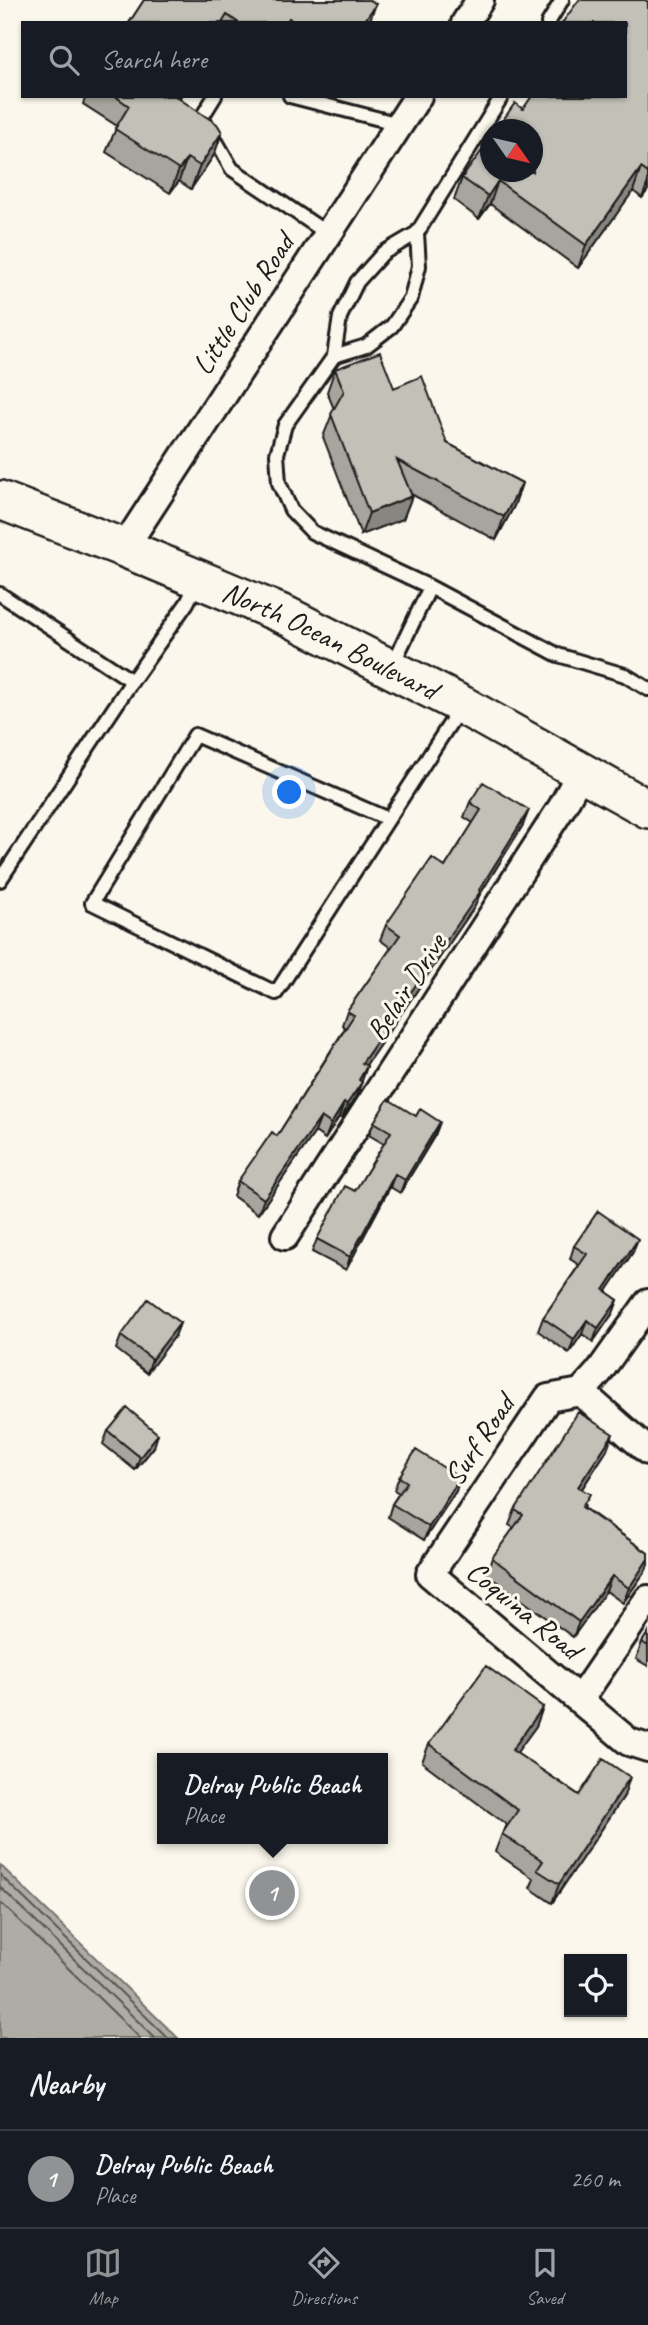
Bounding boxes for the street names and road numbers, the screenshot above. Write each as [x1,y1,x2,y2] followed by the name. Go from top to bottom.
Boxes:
[183,223,305,382] street label: Little Club Road
[217,572,448,711] street label: North Ocean Boulevard
[357,924,456,1048] street label: Belair Drive
[435,1384,525,1493] street label: Surf Road
[459,1552,593,1671] street label: Coquina Road

